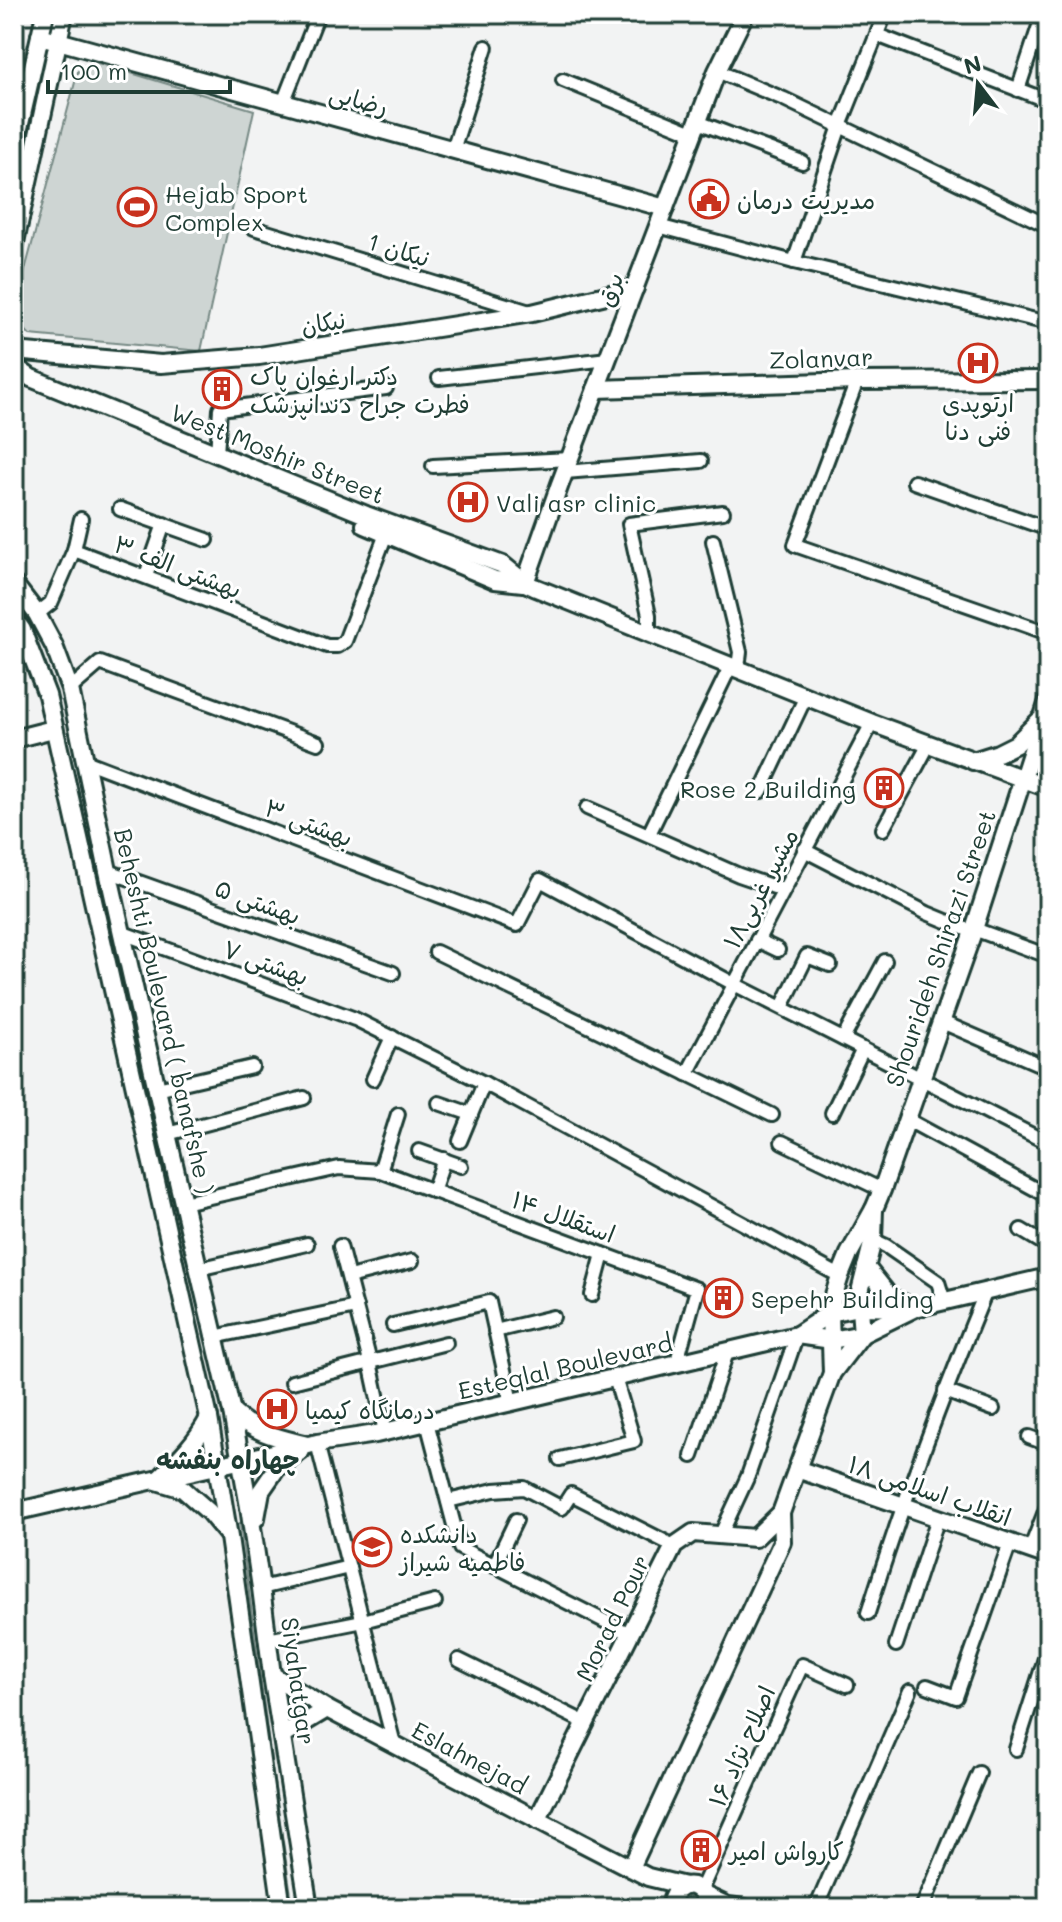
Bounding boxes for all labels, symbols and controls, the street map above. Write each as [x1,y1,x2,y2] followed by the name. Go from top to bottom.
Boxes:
[48,44,230,94] scale bar
[938,44,1018,124] north arrow
[960,48,984,81] text: N
[60,55,127,86] text: 100 m
[326,76,392,123] street label: رضایی
[165,178,308,237] place label: Hejab Sport Complex
[688,178,730,220] public building icon: مدیریت درمان
[737,184,875,215] place label: مدیریت درمان
[116,186,158,228] sports icon: Hejab Sport Complex
[364,225,434,273] street label: نیکان 1
[588,267,630,311] street label: برق
[298,303,348,341] street label: نیکان
[768,341,874,375] street label: Zolanvar
[957,342,999,384] hospital icon: ارتوپدی فنی دنا
[250,360,470,421] place label: دکتر ارغوان پاک فطرت جراح دندانپزشک
[201,368,243,410] building icon: دکتر ارغوان پاک فطرت جراح دندانپزشک
[942,387,1014,447] place label: ارتوپدی فنی دنا
[167,396,389,510] street label: West Moshir Street
[447,481,489,523] hospital icon: Vali asr clinic
[496,487,656,518] place label: Vali asr clinic
[110,528,246,605] street label: بهشتی الف ۳
[863,767,905,809] building icon: Rose 2 Building
[680,773,856,804] place label: Rose 2 Building
[260,791,357,854] street label: بهشتی ۳
[878,805,1002,1091] street label: Shourideh Shirazi Street
[715,823,805,954] street label: مشیر غربی۱۸
[108,825,222,1197] street label: Beheshti Boulevard ( banafshe )
[211,871,305,932] street label: بهشتی ۵
[218,932,313,993] street label: بهشتی ۷
[508,1183,620,1249] street label: استقلال ۱۴
[702,1277,744,1319] building icon: Sepehr Building
[751,1283,933,1314] place label: Sepehr Building
[455,1326,675,1406] street label: Esteqlal Boulevard
[256,1388,298,1430] hospital icon: درمانگاه کیمیا
[305,1394,435,1425] place label: درمانگاه کیمیا
[156,1442,300,1476] district label: چهاراه بنفشه
[844,1448,1015,1533] street label: ۱۸ انقلاب اسلامی
[398,1518,525,1577] place label: دانشکده فاطمیه شیراز
[351,1526,393,1568] school or university icon: دانشکده فاطمیه شیراز
[568,1549,656,1687] street label: Morad Pour
[275,1615,323,1747] street label: Siyahatgar
[701,1681,783,1812] street label: ۱۶ اصلاح نژاد
[407,1714,533,1800] street label: Eslahnejad
[680,1829,722,1871] building icon: کارواش امیر
[727,1835,844,1866] place label: کارواش امیر

